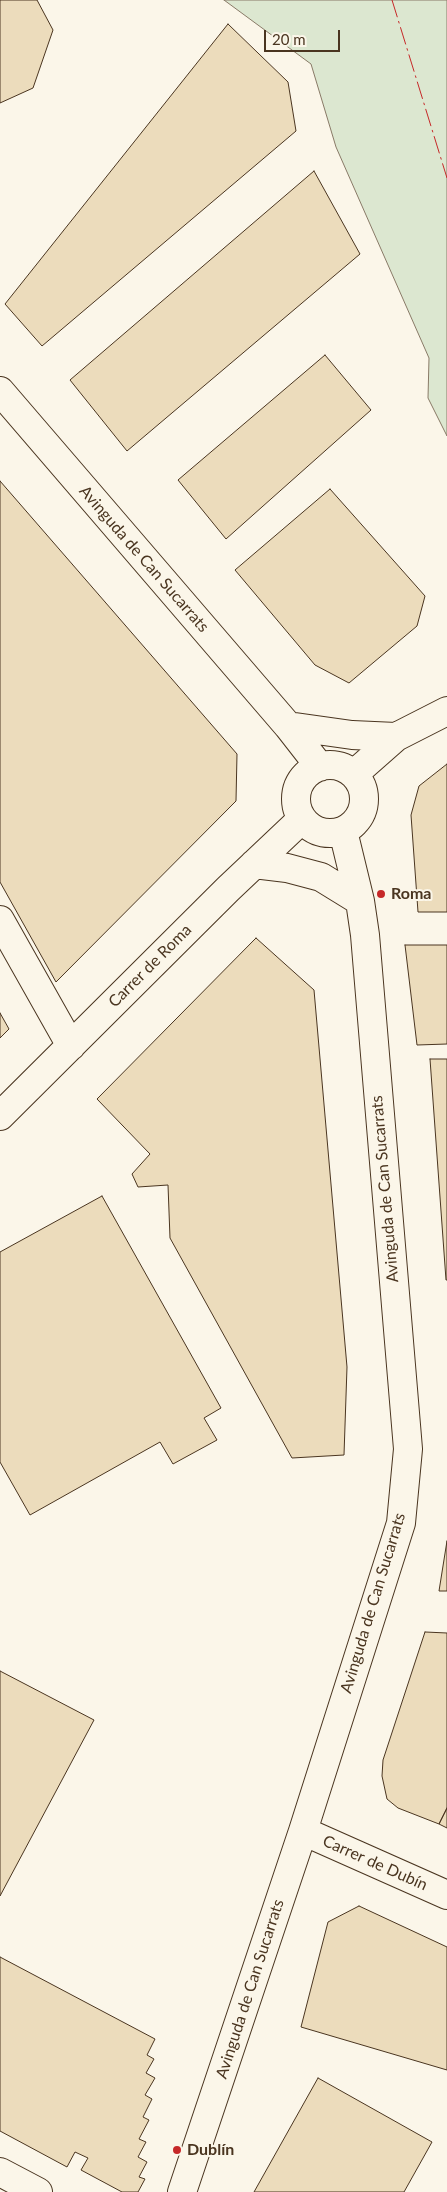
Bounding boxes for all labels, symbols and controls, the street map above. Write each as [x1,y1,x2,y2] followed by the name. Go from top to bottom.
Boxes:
[267,20,343,52] scale bar
[272,30,306,48] text: 20 m
[75,482,213,636] street label: Avinguda de Can Sucarrats
[391,884,431,904] place label: Roma
[375,888,387,900] marker: Roma
[104,920,196,1012] street label: Carrer de Roma
[367,1095,403,1283] street label: Avinguda de Can Sucarrats
[336,1510,410,1696] street label: Avinguda de Can Sucarrats
[320,1831,430,1895] street label: Carrer de Dubín
[212,1897,288,2081] street label: Avinguda de Can Sucarrats
[187,2140,234,2160] place label: Dublín
[171,2144,183,2156] marker: Dublín

